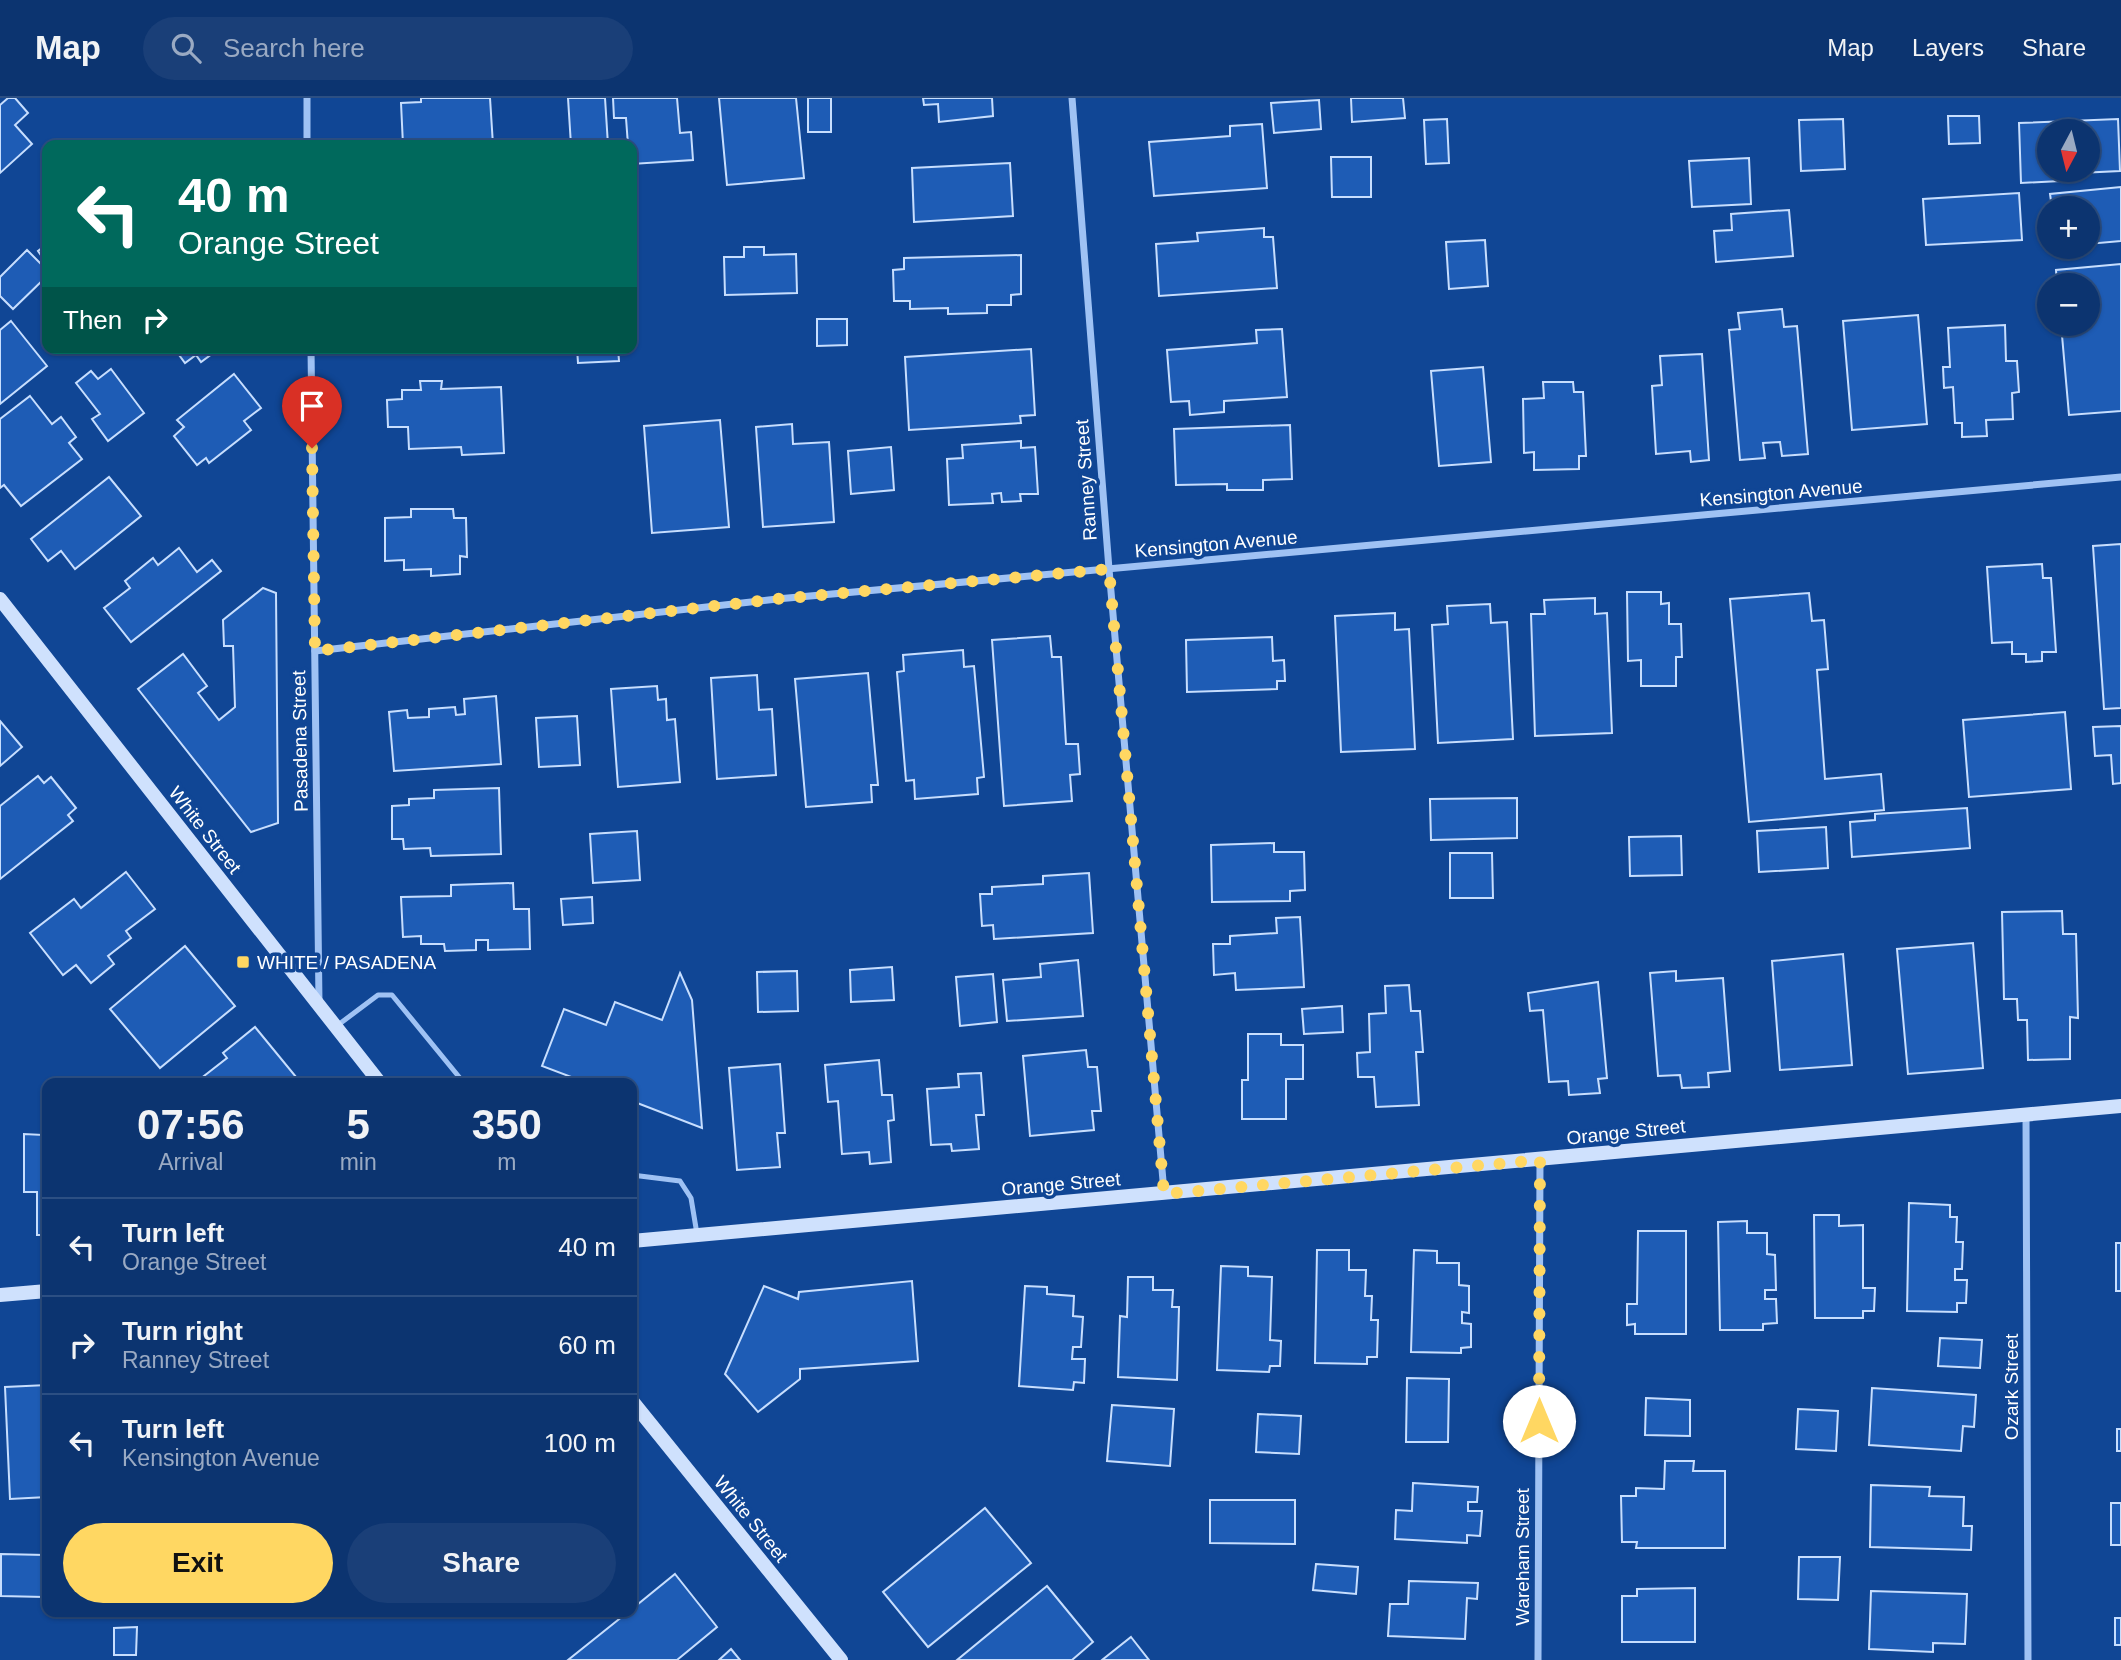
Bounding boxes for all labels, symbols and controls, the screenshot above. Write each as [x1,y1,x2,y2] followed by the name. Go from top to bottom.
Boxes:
[143,17,633,80] search box
[35,29,101,66] text: Map
[167,29,205,67] icon: search
[223,33,365,63] text: Search here
[1827,34,1874,61] text: Map
[1912,34,1984,61] text: Layers
[2022,34,2086,61] text: Share
[2037,119,2100,182] north arrow
[2037,119,2100,336] map controls
[63,168,154,259] icon: left
[178,168,290,222] text: 40 m
[2037,196,2100,259] button: +
[178,225,379,261] text: Orange Street
[2037,273,2100,336] button: −
[136,301,174,339] icon: right
[63,305,122,335] text: Then
[282,376,342,448] pin
[293,387,331,425] icon: arrive
[1071,418,1101,541] street label: Ranney Street
[1699,475,1863,511] street label: Kensington Avenue
[1134,526,1298,562] street label: Kensington Avenue
[288,669,312,812] street label: Pasadena Street
[165,782,246,878] street label: White Street
[257,952,436,973] place label: WHITE / PASADENA
[235,954,251,970] marker: WHITE / PASADENA
[137,1101,245,1148] text: 07:56
[346,1101,370,1148] text: 5
[472,1101,542,1148] text: 350
[1566,1115,1687,1149] street label: Orange Street
[158,1149,223,1175] text: Arrival
[340,1149,377,1175] text: min
[497,1149,516,1175] text: m
[1001,1168,1122,1200] street label: Orange Street
[122,1218,224,1248] text: Turn left
[63,1228,101,1266] icon: left
[558,1232,616,1262] text: 40 m
[122,1249,266,1275] text: Orange Street
[122,1316,243,1346] text: Turn right
[63,1326,101,1364] icon: right
[558,1330,616,1360] text: 60 m
[2001,1333,2022,1440] street label: Ozark Street
[122,1347,269,1373] text: Ranney Street
[1502,1384,1576,1458] position arrow
[122,1414,224,1444] text: Turn left
[63,1424,101,1462] icon: left
[544,1428,616,1458] text: 100 m
[122,1445,320,1471] text: Kensington Avenue
[710,1472,793,1567] street label: White Street
[1512,1487,1533,1626] street label: Wareham Street
[63,1523,333,1603] button: Exit
[347,1523,616,1603] button: Share

